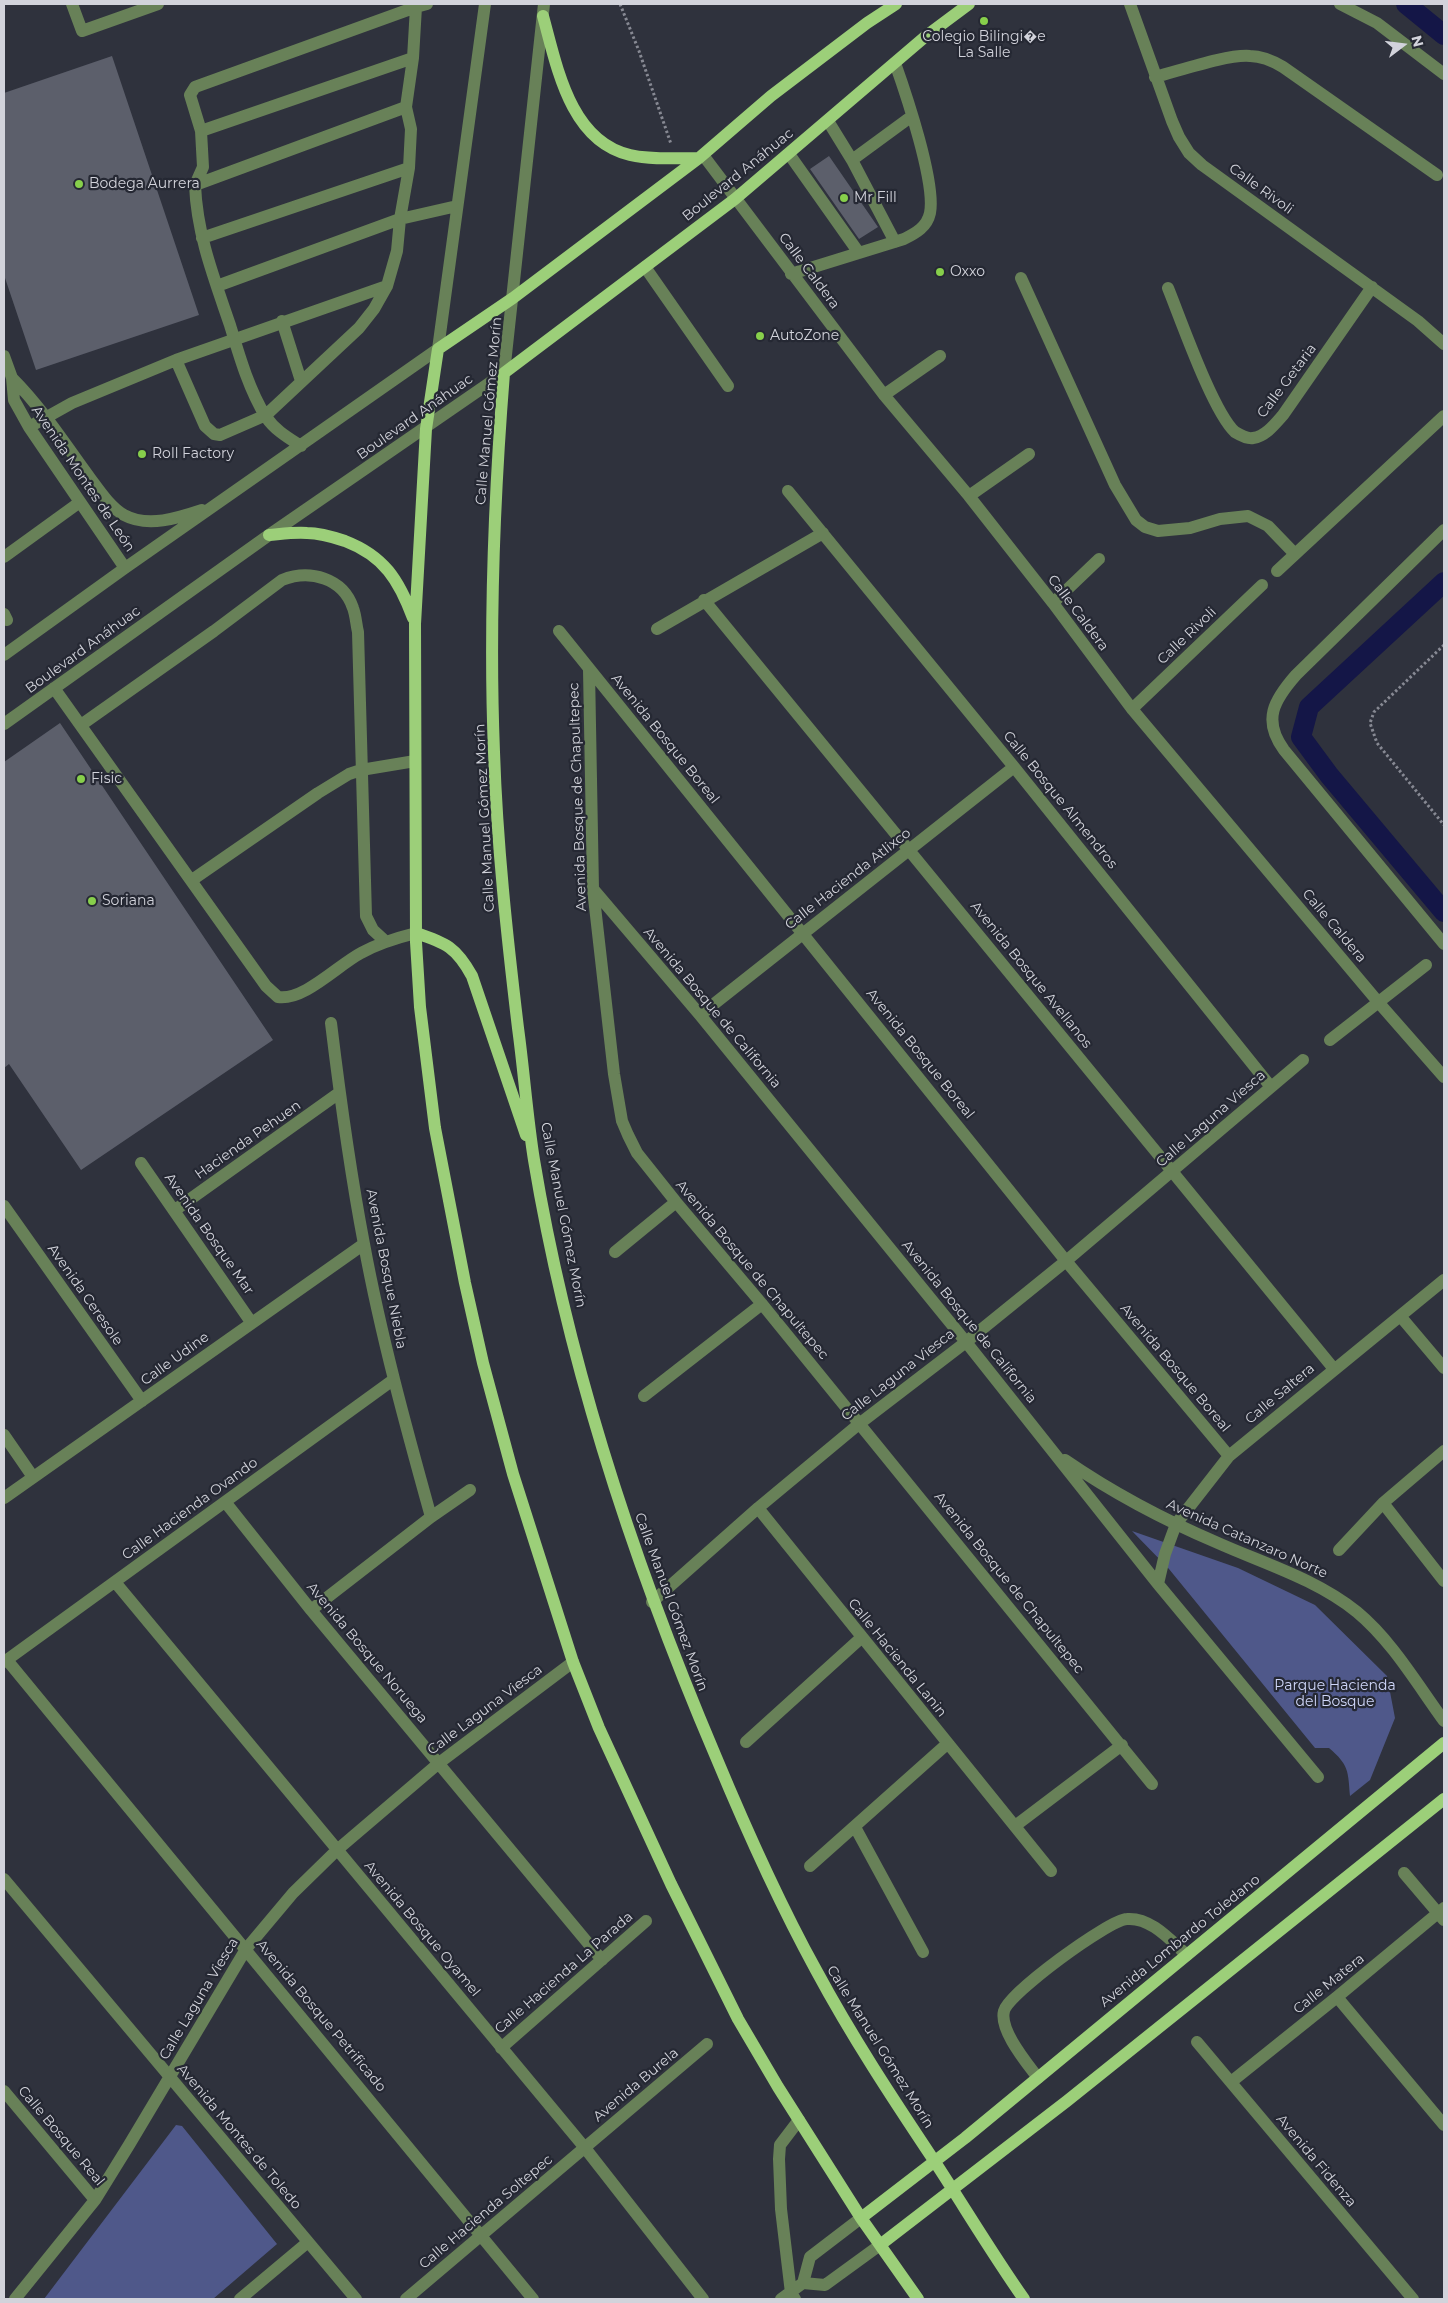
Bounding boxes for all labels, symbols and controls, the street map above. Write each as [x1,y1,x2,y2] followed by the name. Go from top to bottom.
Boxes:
[978,15,990,27] marker: Colegio Bilingi�e La Salle
[1378,20,1428,70] north arrow
[922,29,1046,62] place label: Colegio Bilingi�e La Salle
[1407,33,1428,49] text: N
[679,125,797,225] street label: Boulevard Anáhuac
[1226,160,1296,218] street label: Calle Rivoli
[89,176,200,192] place label: Bodega Aurrera
[73,178,85,190] marker: Bodega Aurrera
[854,190,897,206] place label: Mr Fill
[838,192,850,204] marker: Mr Fill
[775,230,843,312] street label: Calle Caldera
[950,264,985,280] place label: Oxxo
[934,266,946,278] marker: Oxxo
[472,316,506,506] street label: Calle Manuel Gómez Morín
[770,328,839,344] place label: AutoZone
[754,330,766,342] marker: AutoZone
[1254,341,1320,421] street label: Calle Getaria
[354,371,476,463] street label: Boulevard Anáhuac
[28,403,138,555] street label: Avenida Montes de León
[152,446,234,462] place label: Roll Factory
[136,448,148,460] marker: Roll Factory
[1044,572,1112,654] street label: Calle Caldera
[22,603,144,697] street label: Boulevard Anáhuac
[1154,604,1220,668] street label: Calle Rivoli
[607,671,723,807] street label: Avenida Bosque Boreal
[566,682,590,912] street label: Avenida Bosque de Chapultepec
[472,723,498,913] street label: Calle Manuel Gómez Morín
[999,728,1121,872] street label: Calle Bosque Almendros
[91,771,122,787] place label: Fisic
[75,773,87,785] marker: Fisic
[782,825,914,933] street label: Calle Hacienda Atlixco
[1298,886,1370,966] street label: Calle Caldera
[102,893,155,909] place label: Soriana
[86,895,98,907] marker: Soriana
[967,898,1095,1052] street label: Avenida Bosque Avellanos
[640,924,784,1092] street label: Avenida Bosque de California
[862,986,978,1122] street label: Avenida Bosque Boreal
[1153,1067,1269,1171] street label: Calle Laguna Viesca
[192,1097,304,1183] street label: Hacienda Pehuen
[537,1121,589,1309] street label: Calle Manuel Gómez Morín
[161,1170,257,1298] street label: Avenida Bosque Mar
[672,1177,832,1363] street label: Avenida Bosque de Chapultepec
[362,1188,410,1350] street label: Avenida Bosque Niebla
[898,1237,1040,1407] street label: Avenida Bosque de California
[44,1241,126,1349] street label: Avenida Ceresole
[1116,1300,1234,1436] street label: Avenida Bosque Boreal
[838,1325,958,1425] street label: Calle Laguna Viesca
[138,1329,212,1389] street label: Calle Udine
[1242,1360,1318,1428] street label: Calle Saltera
[119,1454,261,1564] street label: Calle Hacienda Ovando
[930,1489,1088,1677] street label: Avenida Bosque de Chapultepec
[1164,1496,1330,1582] street label: Avenida Catanzaro Norte
[631,1510,711,1694] street label: Calle Manuel Gómez Morín
[303,1579,431,1727] street label: Avenida Bosque Noruega
[844,1595,950,1721] street label: Calle Hacienda Lanin
[424,1661,546,1759] street label: Calle Laguna Viesca
[1274,1678,1396,1710] park label: Parque Hacienda del Bosque
[360,1858,484,2000] street label: Avenida Bosque Oyamel
[1097,1871,1263,2011] street label: Avenida Lombardo Toledano
[491,1908,637,2038] street label: Calle Hacienda La Parada
[156,1935,242,2063] street label: Calle Laguna Viesca
[252,1937,390,2095] street label: Avenida Bosque Petrificado
[1290,1950,1368,2018] street label: Calle Matera
[823,1963,937,2131] street label: Calle Manuel Gómez Morín
[590,2044,682,2126] street label: Avenida Burela
[173,2061,305,2213] street label: Avenida Montes de Toledo
[14,2083,108,2189] street label: Calle Bosque Real
[1272,2111,1360,2211] street label: Avenida Fidenza
[416,2151,556,2273] street label: Calle Hacienda Soltepec

